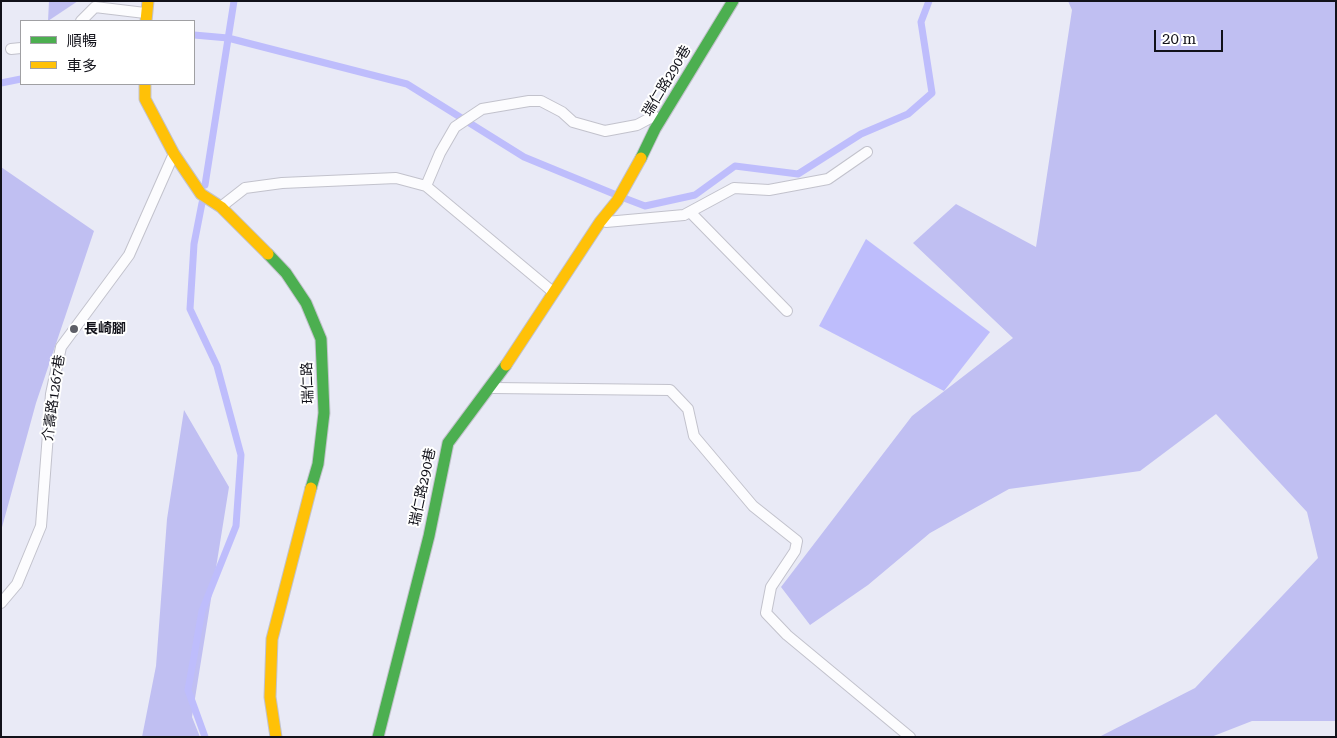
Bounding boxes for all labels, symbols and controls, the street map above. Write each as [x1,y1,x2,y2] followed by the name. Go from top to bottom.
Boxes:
[20,20,195,85] legend
[1157,20,1226,52] scale bar
[1162,30,1196,48] text: 20 m
[67,32,97,50] text: 順暢
[639,43,695,119] street label: 瑞仁路290巷
[67,57,97,75] text: 車多
[84,321,126,337] place label: 長崎腳
[68,323,80,335] marker: 長崎腳
[40,354,68,442] street label: 介壽路1267巷
[299,362,317,404] street label: 瑞仁路
[407,446,439,528] street label: 瑞仁路290巷

